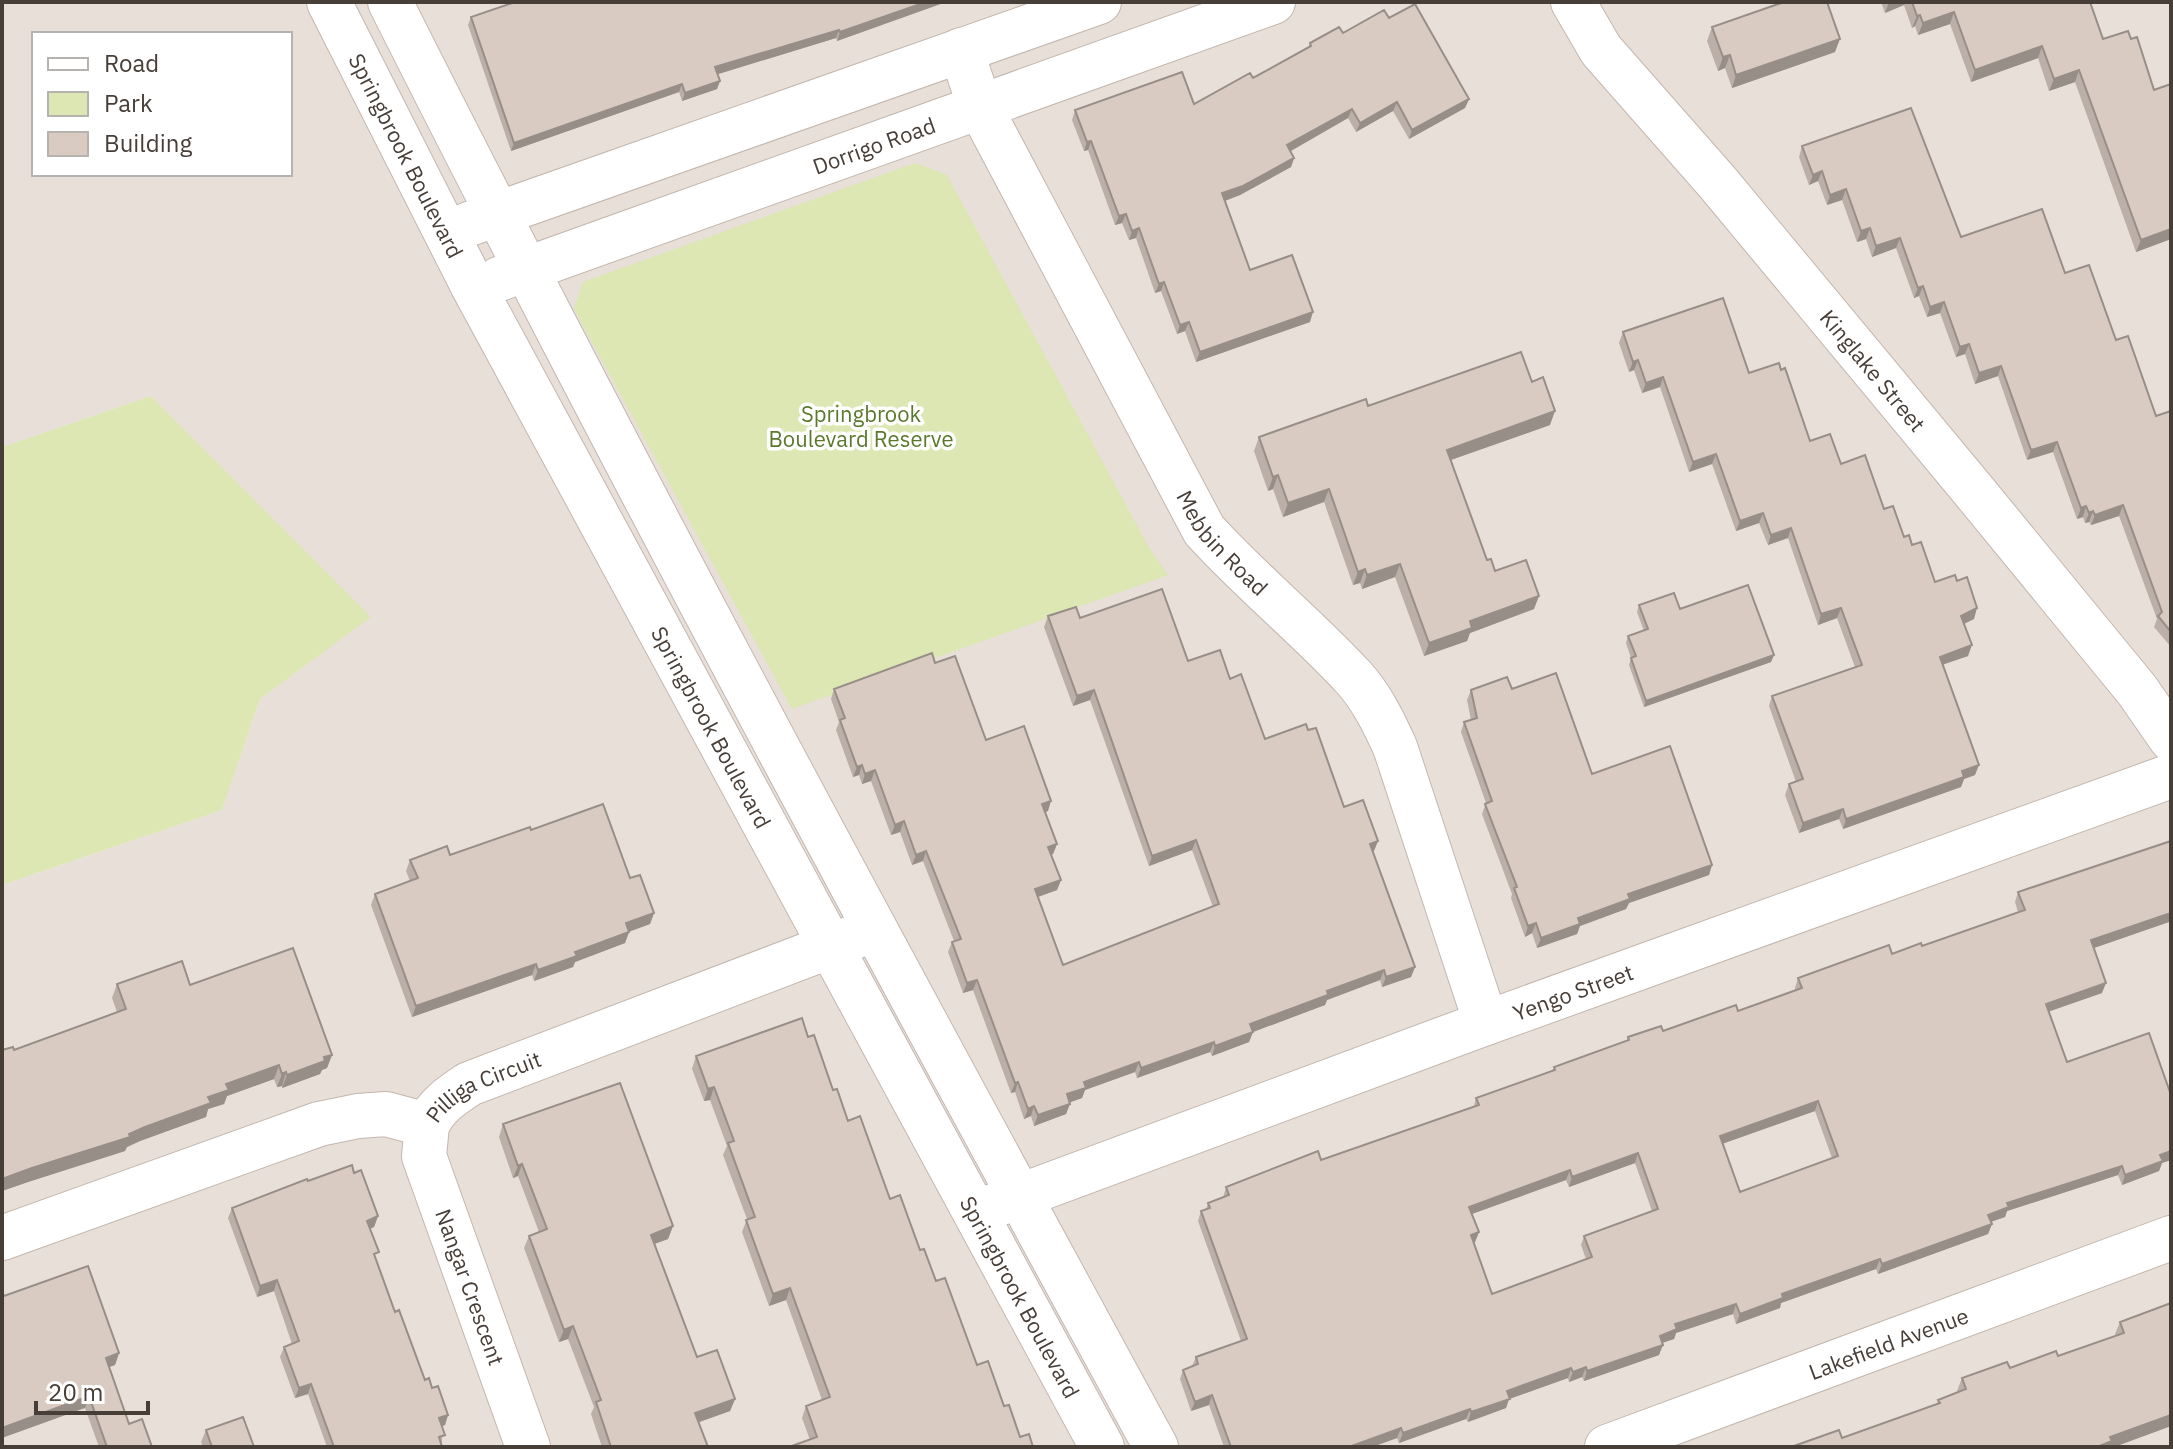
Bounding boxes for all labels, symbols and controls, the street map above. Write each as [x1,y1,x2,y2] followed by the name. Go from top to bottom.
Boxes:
[32,32,292,176] legend
[104,47,159,79] text: Road
[343,48,471,263] street label: Springbrook Boulevard
[104,87,153,119] text: Park
[808,110,939,180] street label: Dorrigo Road
[104,127,192,159] text: Building
[1814,303,1933,437] street label: Kinglake Street
[769,399,953,453] park label: Springbrook Boulevard Reserve
[1171,485,1275,601] street label: Mebbin Road
[645,621,778,833] street label: Springbrook Boulevard
[1509,957,1637,1027] street label: Yengo Street
[418,1043,545,1128] street label: Pilliga Circuit
[954,1191,1087,1403] street label: Springbrook Boulevard
[429,1205,512,1369] street label: Nangar Crescent
[1804,1300,1972,1386] street label: Lakefield Avenue
[36,1365,148,1415] scale bar
[48,1376,103,1408] text: 20 m

